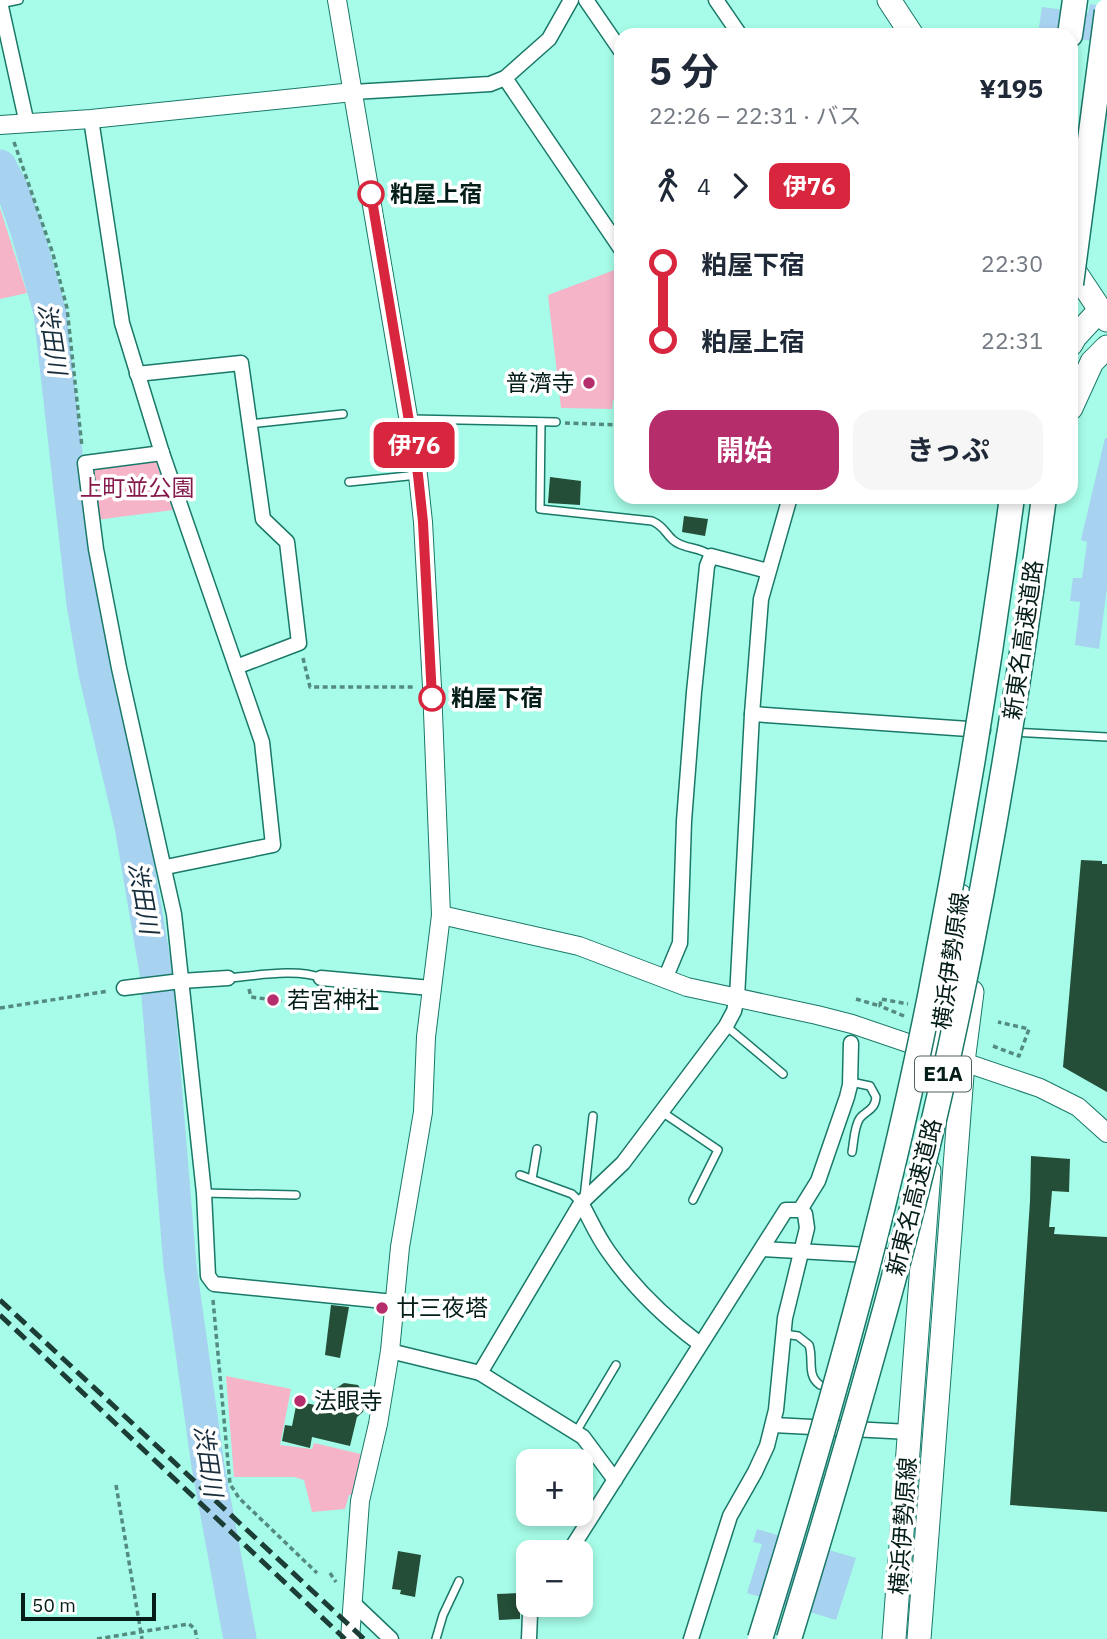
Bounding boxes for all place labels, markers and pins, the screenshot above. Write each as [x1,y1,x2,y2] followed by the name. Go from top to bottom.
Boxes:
[390,178,482,208] place label: 粕屋上宿
[358,181,384,207] marker: 粕屋上宿
[506,367,575,397] place label: 普濟寺
[581,375,597,391] marker: 普濟寺
[451,682,543,712] place label: 粕屋下宿
[419,685,445,711] marker: 粕屋下宿
[287,984,379,1014] place label: 若宮神社
[265,992,281,1008] marker: 若宮神社
[396,1292,488,1322] place label: 廿三夜塔
[374,1300,390,1316] marker: 廿三夜塔
[314,1385,383,1415] place label: 法眼寺
[292,1393,308,1409] marker: 法眼寺

